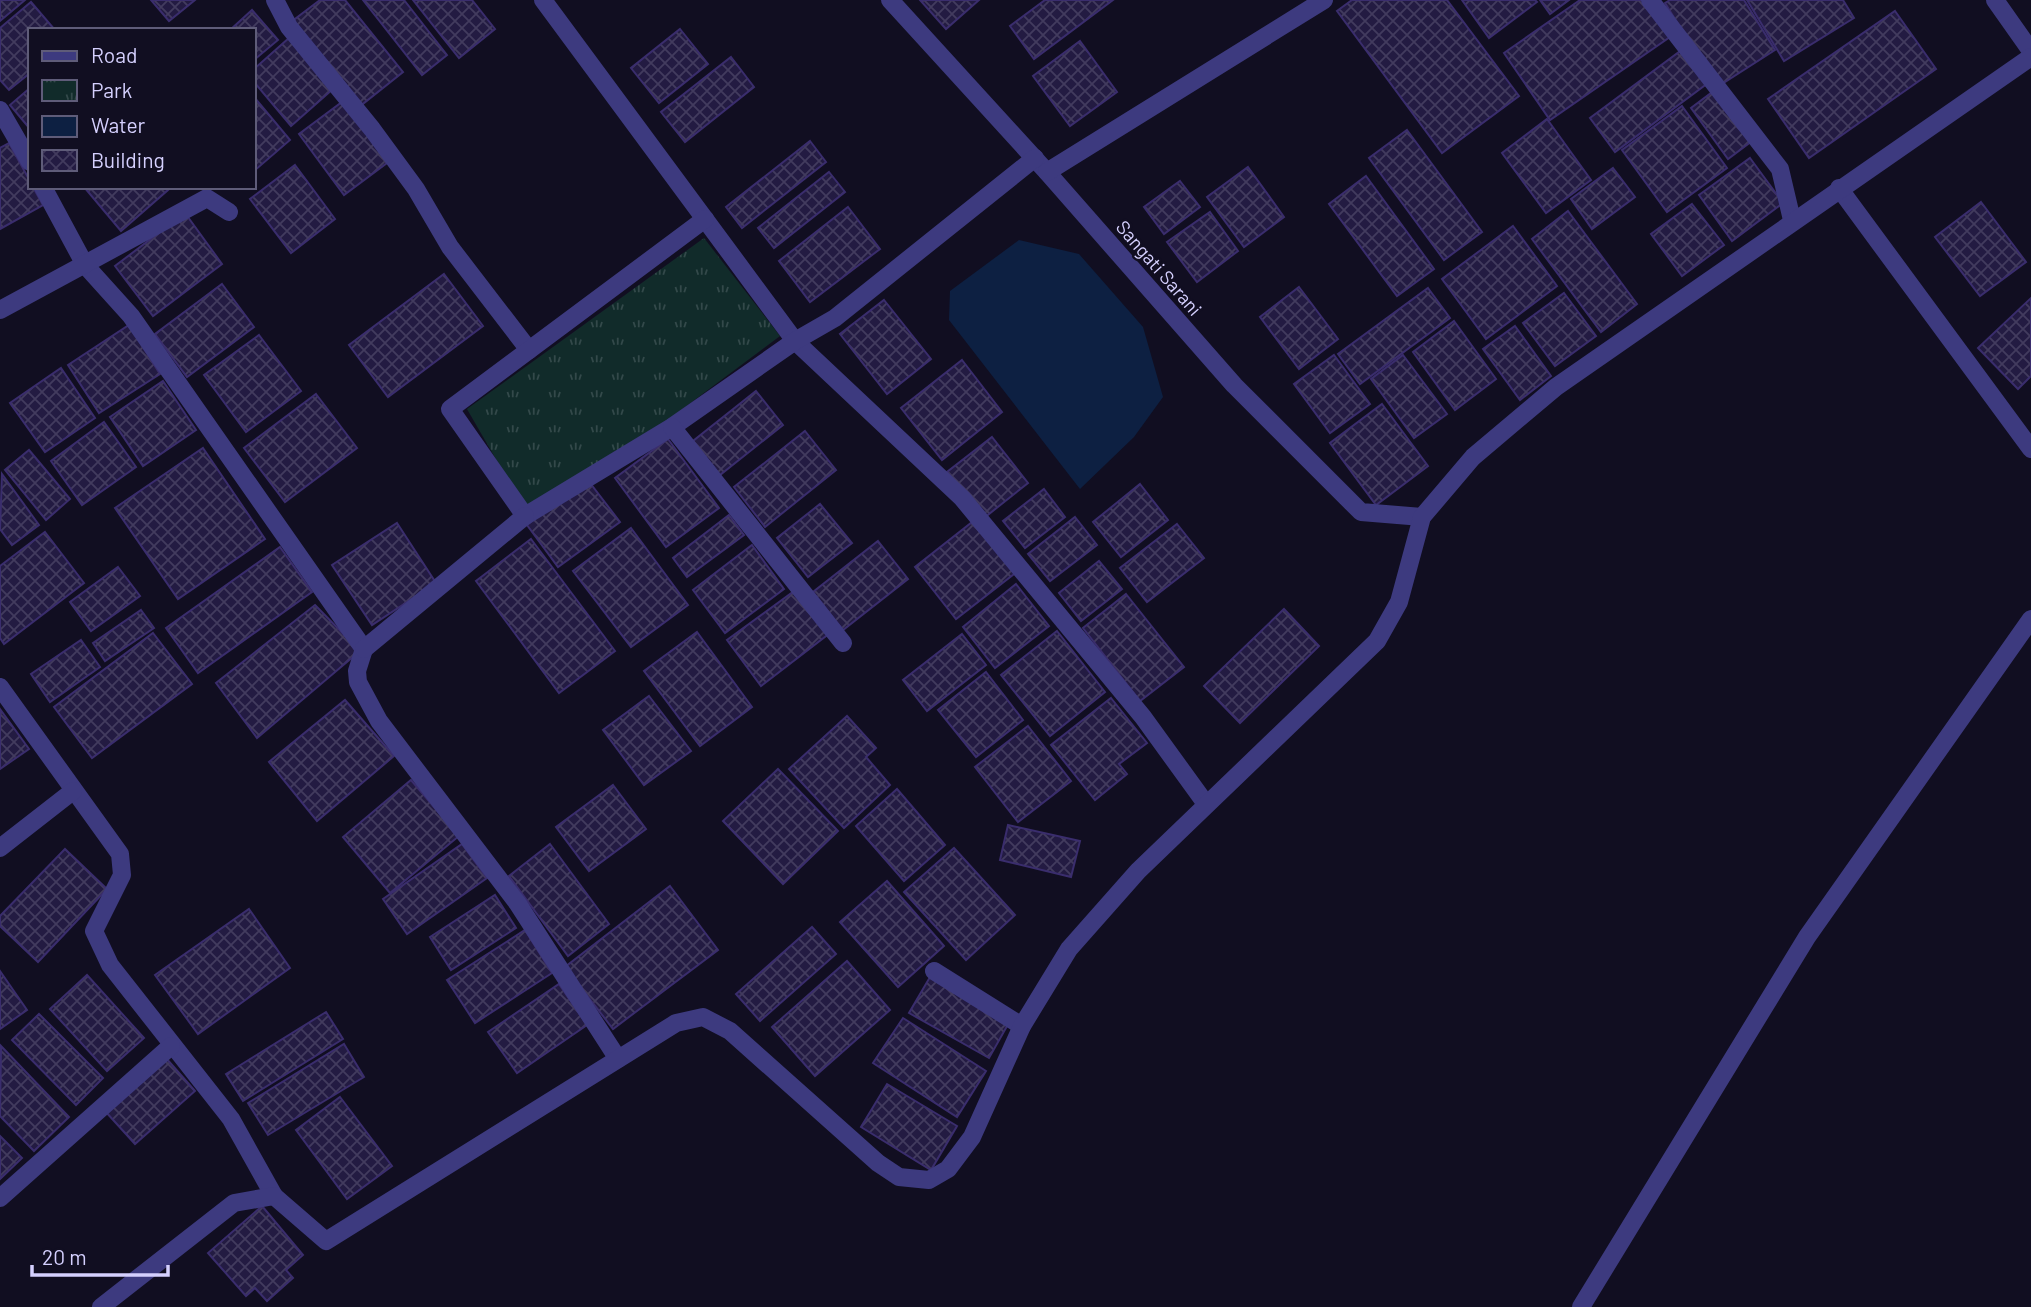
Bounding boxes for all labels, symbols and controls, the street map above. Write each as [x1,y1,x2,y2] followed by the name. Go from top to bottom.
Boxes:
[28,28,256,189] legend
[91,42,137,67] text: Road
[91,77,132,102] text: Park
[91,112,146,137] text: Water
[91,147,165,172] text: Building
[1112,215,1207,320] street label: Sangati Sarani
[32,1234,168,1278] scale bar
[42,1244,87,1269] text: 20 m

